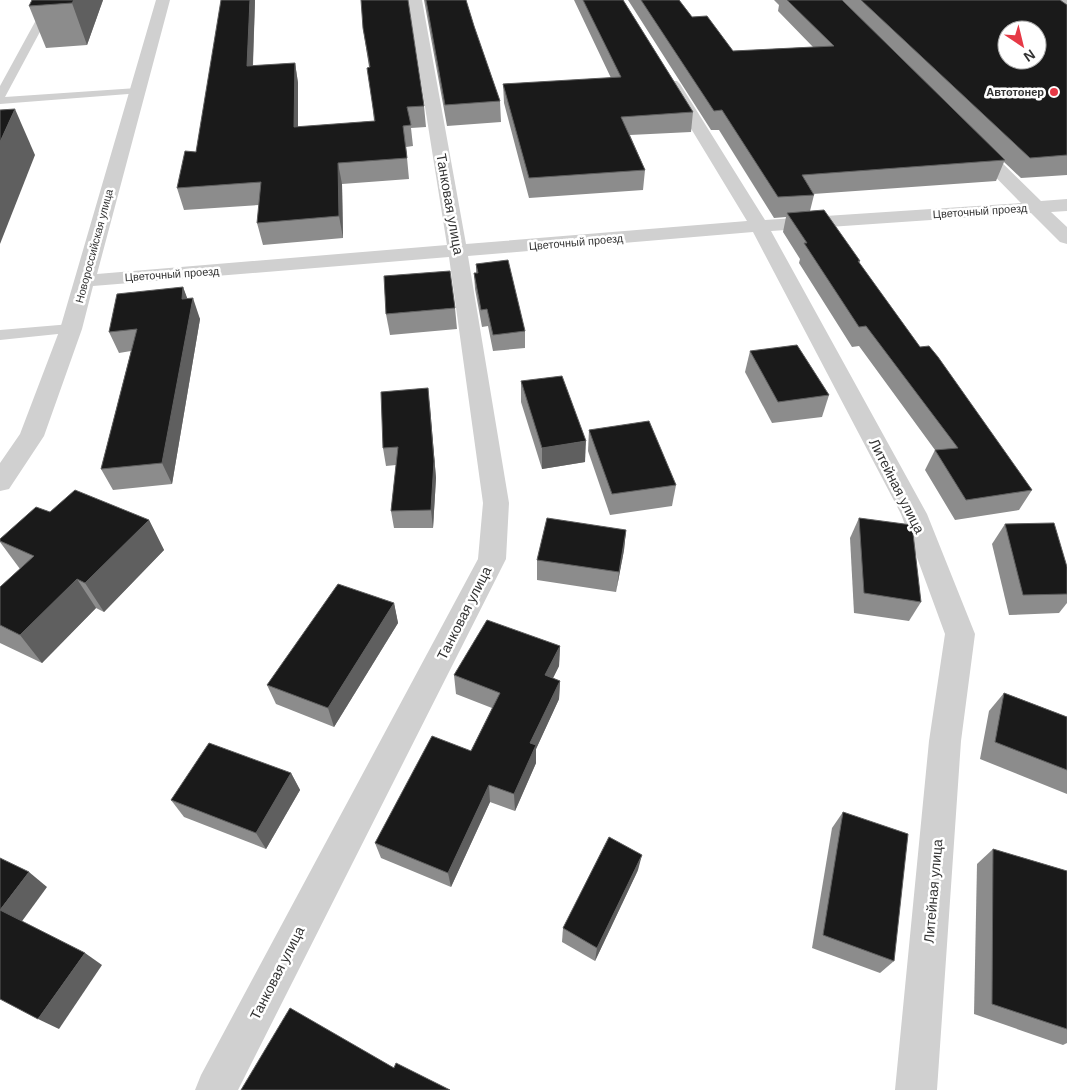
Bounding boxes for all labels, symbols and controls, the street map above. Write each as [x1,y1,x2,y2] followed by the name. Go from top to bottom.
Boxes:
[997,20,1047,70] north arrow
[1021,46,1038,65] text: N
[986,86,1044,98] place label: Автотонер
[1048,86,1060,98] marker: Автотонер
[433,152,467,256] street label: Танковая улица
[73,187,115,304] street label: Новороссийская улица
[932,202,1028,220] street label: Цветочный проезд
[528,232,624,252] street label: Цветочный проезд
[124,265,220,283] street label: Цветочный проезд
[866,436,928,536] street label: Литейная улица
[434,564,494,662] street label: Танковая улица
[920,838,946,944] street label: Литейная улица
[247,924,307,1022] street label: Танковая улица

